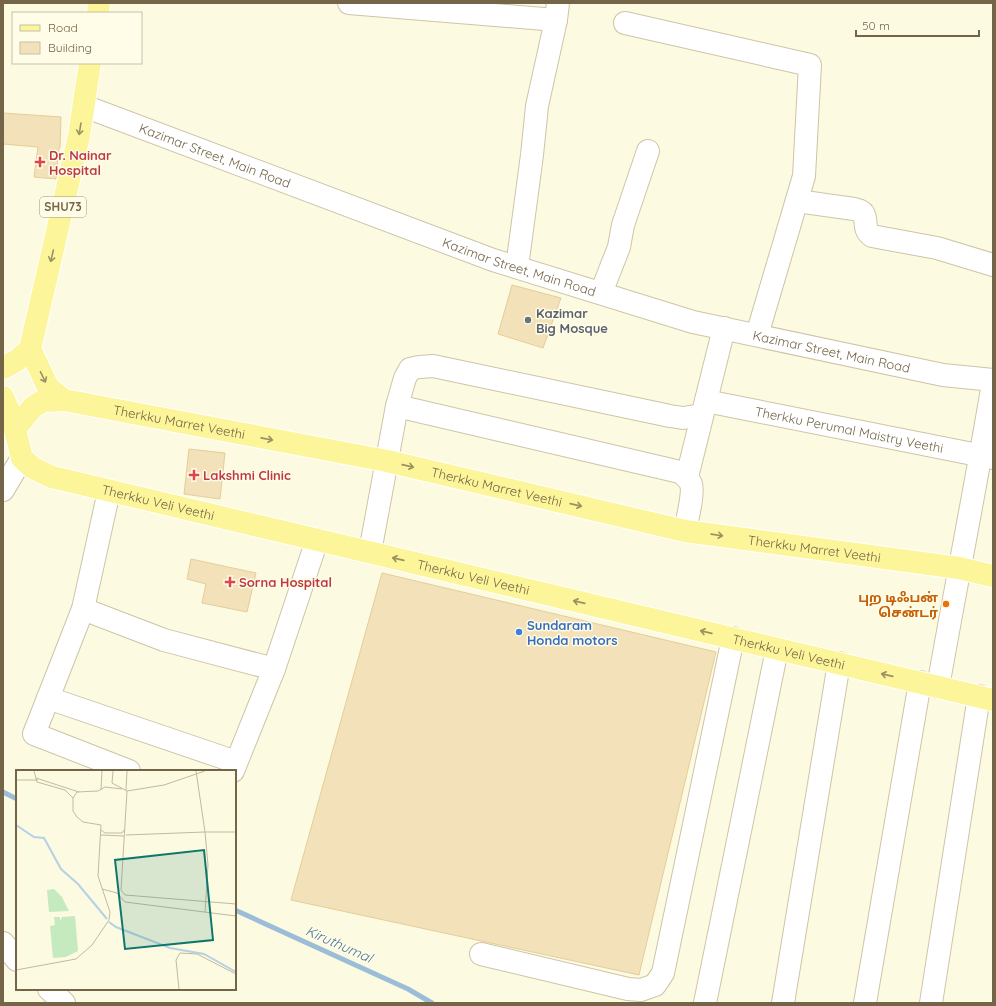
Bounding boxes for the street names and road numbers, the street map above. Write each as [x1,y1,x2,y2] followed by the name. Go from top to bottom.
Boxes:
[137,120,293,191] street label: Kazimar Street, Main Road
[40,197,86,217] road number: SHU73
[440,234,598,299] street label: Kazimar Street, Main Road
[751,327,912,376] street label: Kazimar Street, Main Road
[112,401,247,442] street label: Therkku Marret Veethi
[754,403,945,456] street label: Therkku Perumal Maistry Veethi
[430,464,564,510] street label: Therkku Marret Veethi
[100,481,216,523] street label: Therkku Veli Veethi
[747,532,882,565] street label: Therkku Marret Veethi
[415,556,531,598] street label: Therkku Veli Veethi
[731,631,846,673] street label: Therkku Veli Veethi

